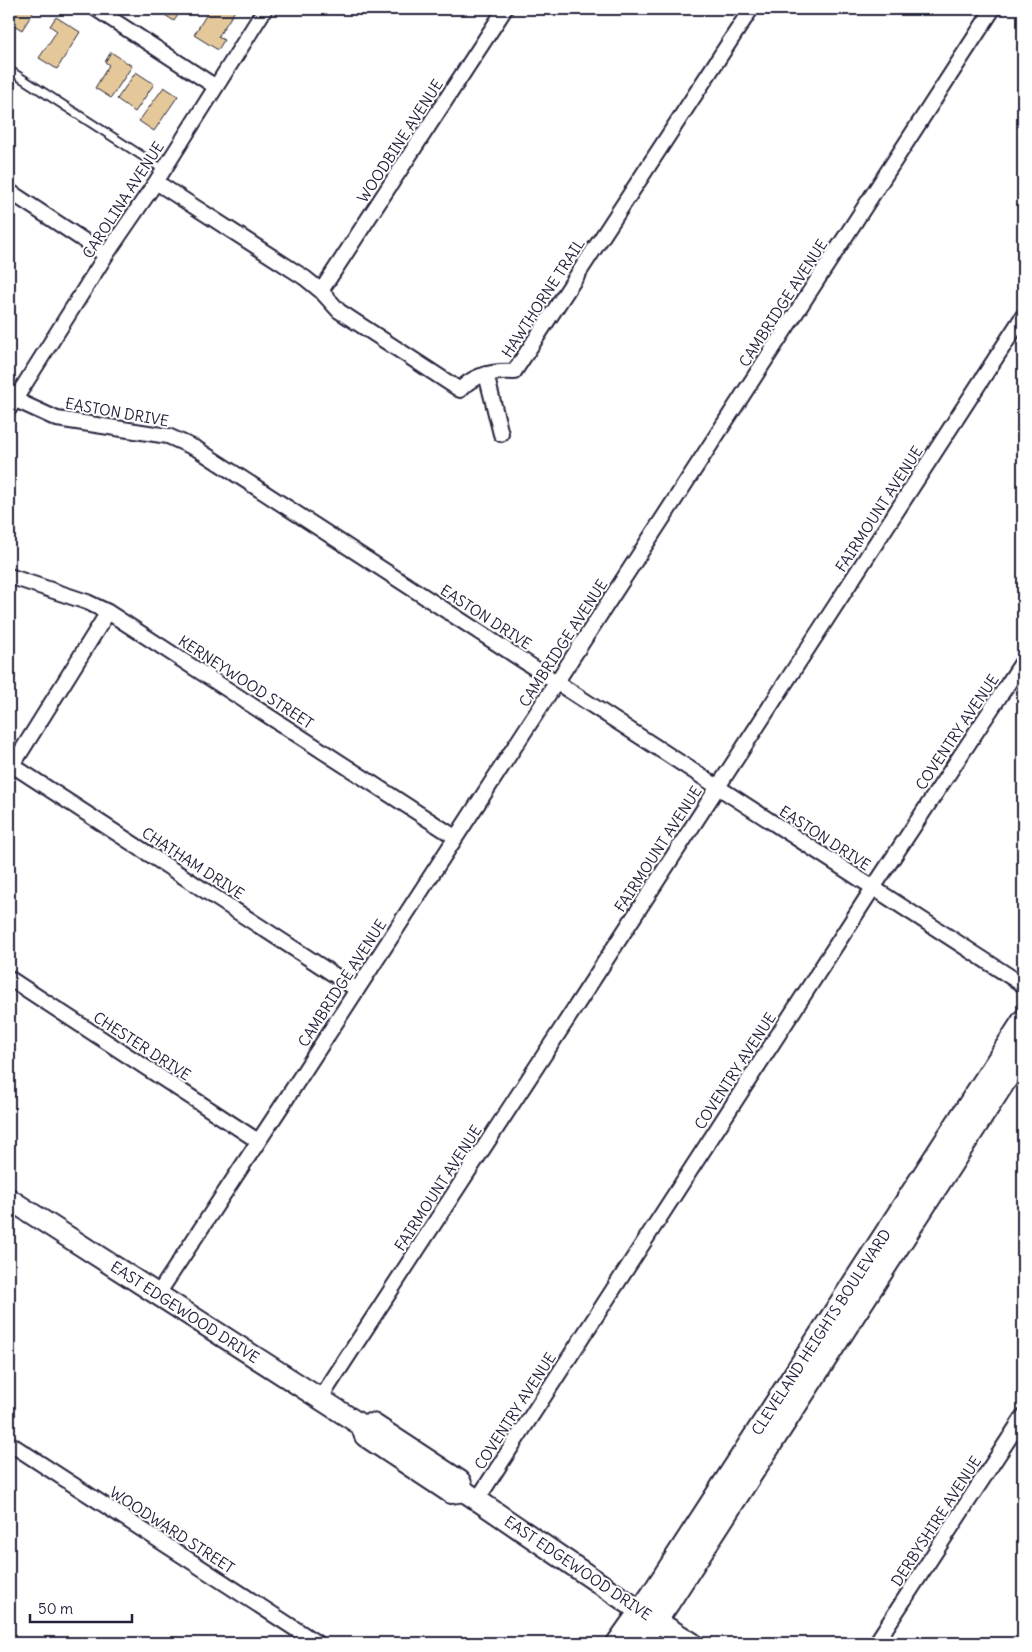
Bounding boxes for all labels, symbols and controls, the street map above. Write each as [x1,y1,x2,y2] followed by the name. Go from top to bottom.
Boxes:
[353,76,447,206] street label: WOODBINE AVENUE
[78,138,168,262] street label: CAROLINA AVENUE
[497,235,589,361] street label: HAWTHORNE TRAIL
[735,236,831,370] street label: CAMBRIDGE AVENUE
[64,394,170,430] street label: EASTON DRIVE
[831,442,927,575] street label: FAIRMOUNT AVENUE
[515,576,611,710] street label: CAMBRIDGE AVENUE
[437,581,535,654] street label: EASTON DRIVE
[175,631,317,733] street label: KERNEYWOOD STREET
[911,670,1003,794] street label: COVENTRY AVENUE
[610,782,706,915] street label: FAIRMOUNT AVENUE
[776,802,874,875] street label: EASTON DRIVE
[138,823,248,903] street label: CHATHAM DRIVE
[294,916,390,1050] street label: CAMBRIDGE AVENUE
[90,1007,194,1085] street label: CHESTER DRIVE
[690,1009,780,1133] street label: COVENTRY AVENUE
[390,1121,486,1254] street label: FAIRMOUNT AVENUE
[747,1225,895,1439] street label: CLEVELAND HEIGHTS BOULEVARD
[107,1257,263,1367] street label: EAST EDGEWOOD DRIVE
[470,1349,560,1473] street label: COVENTRY AVENUE
[887,1452,985,1590] street label: DERBYSHIRE AVENUE
[106,1483,238,1578] street label: WOODWARD STREET
[501,1512,655,1624] street label: EAST EDGEWOOD DRIVE
[30,1592,132,1624] scale bar
[38,1599,73,1618] text: 50 m

